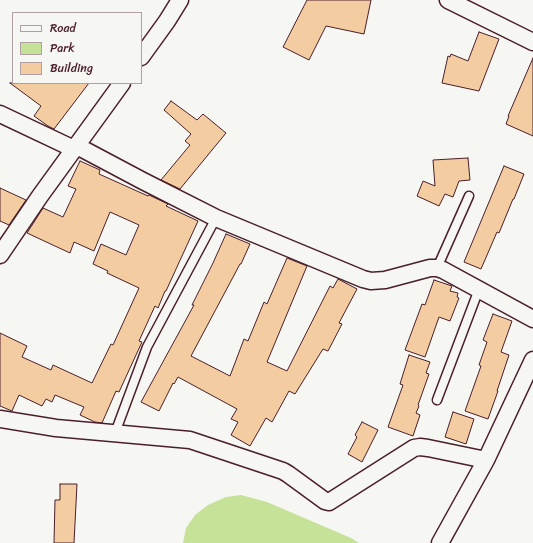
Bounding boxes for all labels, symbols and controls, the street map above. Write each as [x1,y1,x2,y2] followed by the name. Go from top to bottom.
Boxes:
[12,12,142,84] legend
[50,17,76,39] text: Road
[50,37,75,59] text: Park
[50,57,93,79] text: Building

